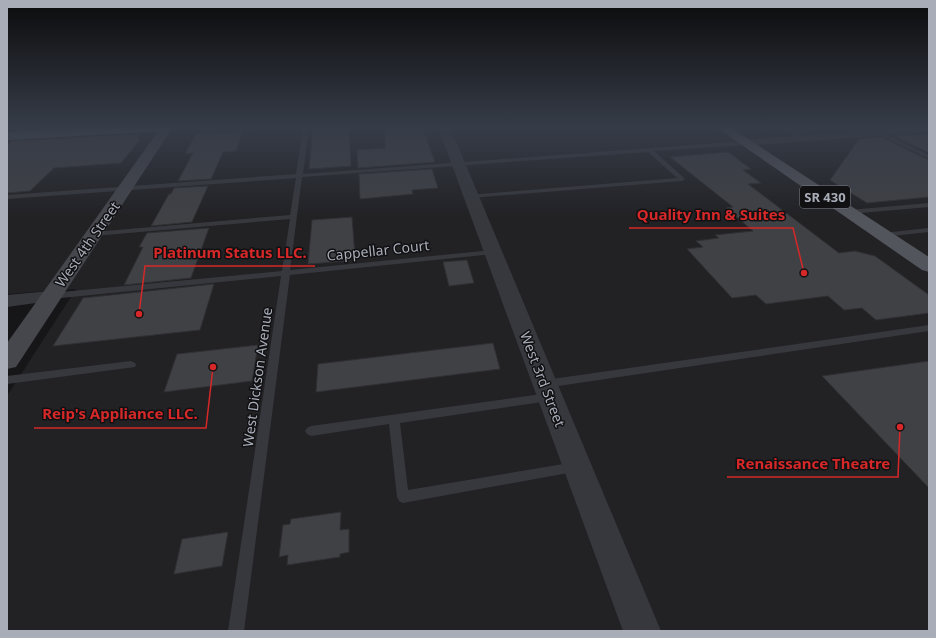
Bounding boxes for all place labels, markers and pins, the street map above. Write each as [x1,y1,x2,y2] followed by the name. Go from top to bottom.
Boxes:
[629,201,793,228] callout: Quality Inn & Suites
[145,239,315,266] callout: Platinum Status LLC.
[34,401,206,428] callout: Reip's Appliance LLC.
[727,450,898,477] callout: Renaissance Theatre

